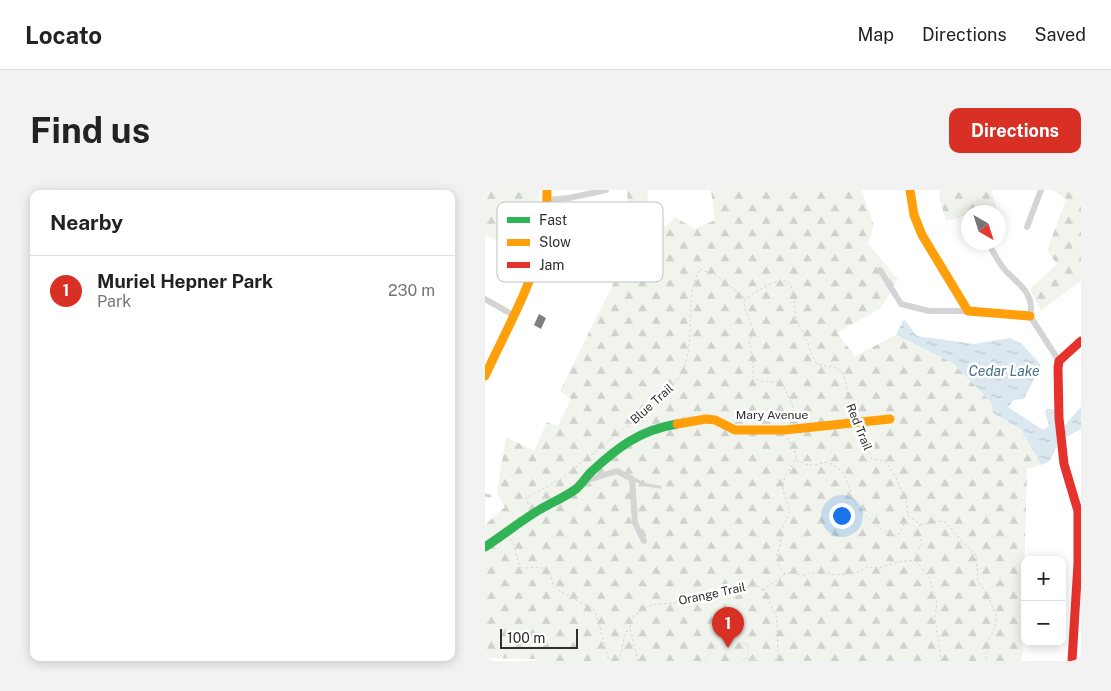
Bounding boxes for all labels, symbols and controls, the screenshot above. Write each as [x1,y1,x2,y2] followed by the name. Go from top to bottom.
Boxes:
[25,21,102,49] text: Locato
[857,24,894,45] text: Map
[922,24,1007,45] text: Directions
[1035,24,1086,45] text: Saved
[949,108,1081,153] button: Directions
[30,110,150,151] text: Find us
[497,202,663,282] legend
[961,205,1006,250] north arrow
[50,210,123,235] text: Nearby
[539,212,567,228] text: Fast
[539,234,571,250] text: Slow
[539,257,564,273] text: Jam
[97,270,273,292] text: Muriel Hepner Park
[63,281,69,300] text: 1
[388,281,435,300] text: 230 m
[97,292,131,311] text: Park
[968,363,1040,379] water label: Cedar Lake
[628,381,676,427] street label: Blue Trail
[843,402,875,453] street label: Red Trail
[736,408,808,422] street label: Mary Avenue
[829,503,855,529] your location
[1021,556,1066,646] map controls
[1021,556,1066,601] button: +
[677,580,747,608] street label: Orange Trail
[1021,601,1066,646] button: −
[712,607,744,648] pin: 1
[500,626,577,649] scale bar
[507,630,545,646] text: 100 m

